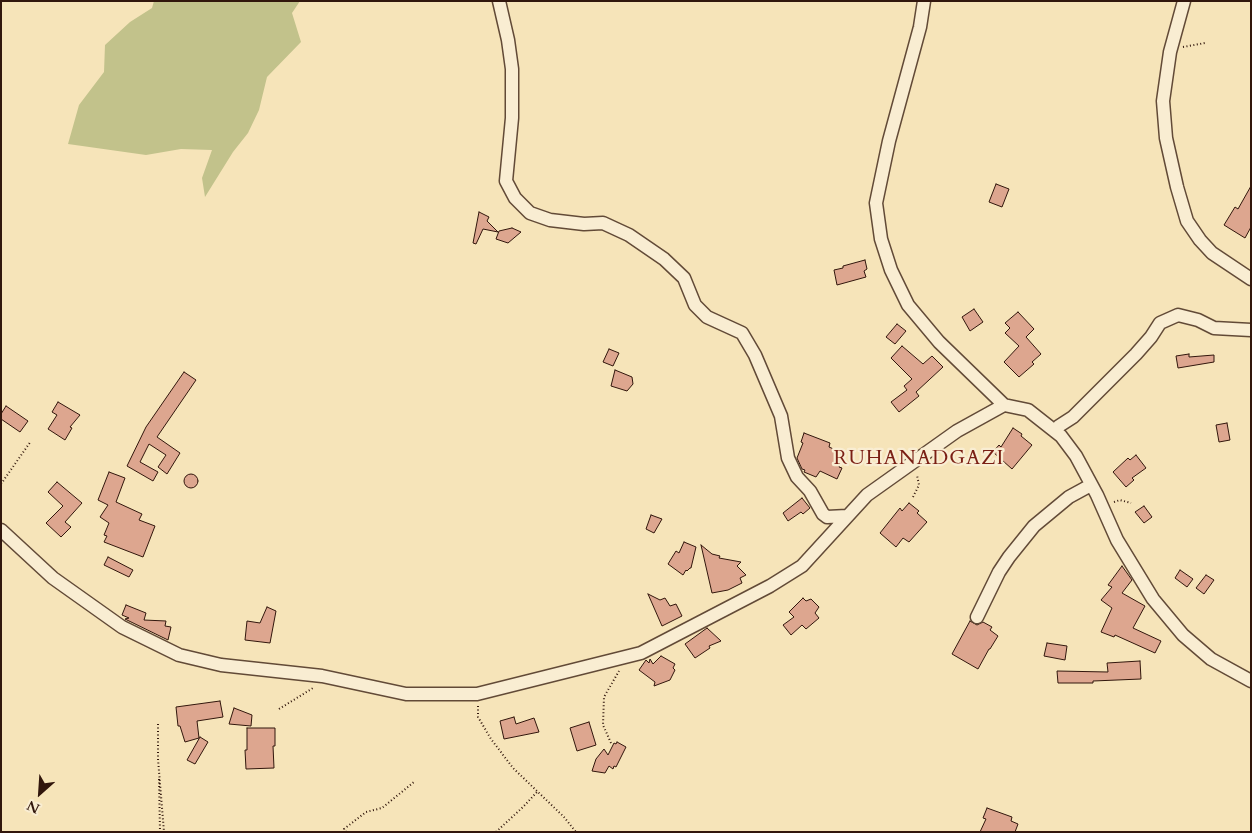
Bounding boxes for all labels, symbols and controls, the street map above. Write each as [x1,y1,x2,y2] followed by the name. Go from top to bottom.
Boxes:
[832,447,1006,471] district label: RUHANADGAZI
[15,768,65,818] north arrow
[24,796,43,818] text: N

